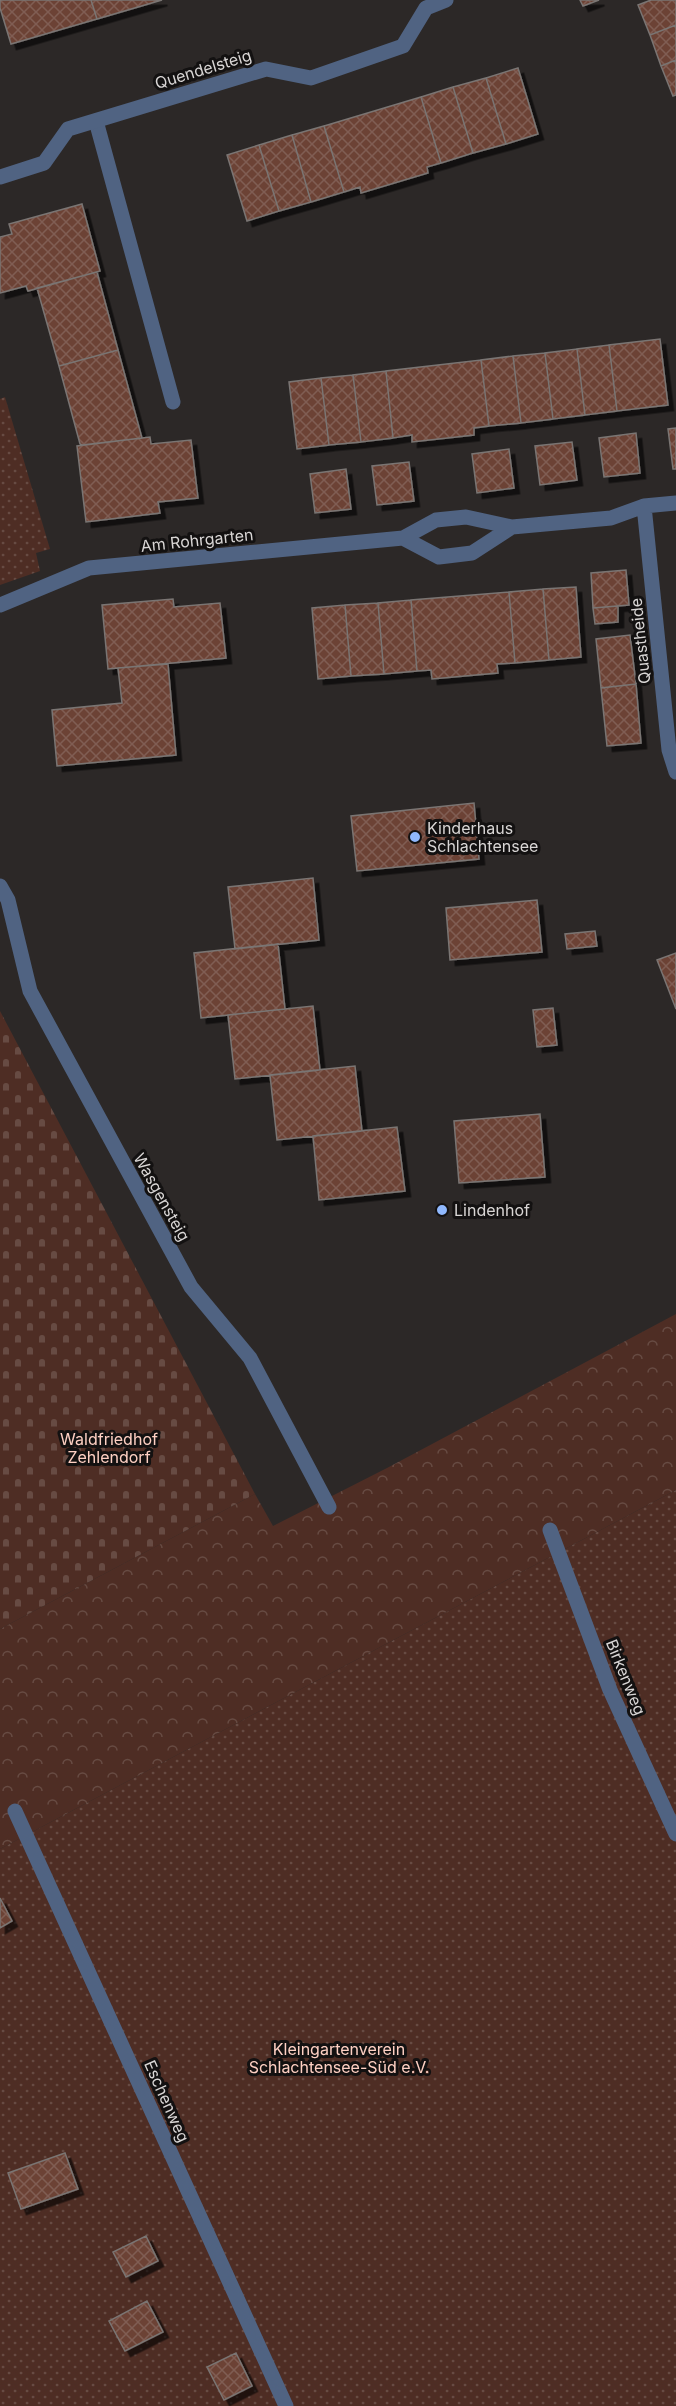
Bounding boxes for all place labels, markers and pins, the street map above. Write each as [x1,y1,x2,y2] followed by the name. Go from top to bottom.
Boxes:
[427,818,538,856] place label: Kinderhaus Schlachtensee
[408,830,422,844] marker: Kinderhaus Schlachtensee
[454,1200,530,1220] place label: Lindenhof
[435,1203,449,1217] marker: Lindenhof

